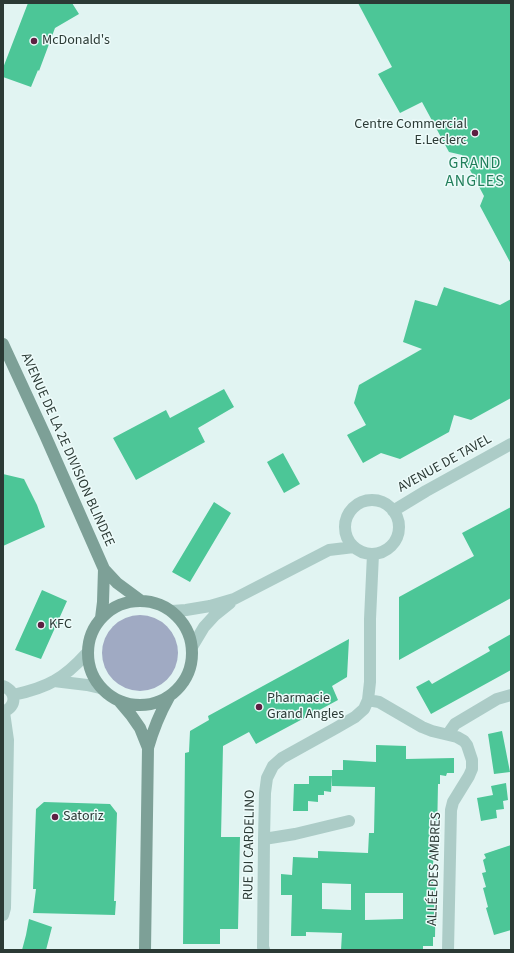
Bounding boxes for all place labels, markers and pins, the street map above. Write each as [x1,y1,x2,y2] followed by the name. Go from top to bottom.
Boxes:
[42,33,110,49] place label: McDonald's
[29,36,39,46] marker: McDonald's
[354,117,467,150] place label: Centre Commercial E.Leclerc
[470,128,480,138] marker: Centre Commercial E.Leclerc
[49,617,72,633] place label: KFC
[36,620,46,630] marker: KFC
[267,691,344,724] place label: Pharmacie Grand Angles
[254,702,264,712] marker: Pharmacie Grand Angles
[63,809,104,825] place label: Satoriz
[50,812,60,822] marker: Satoriz

